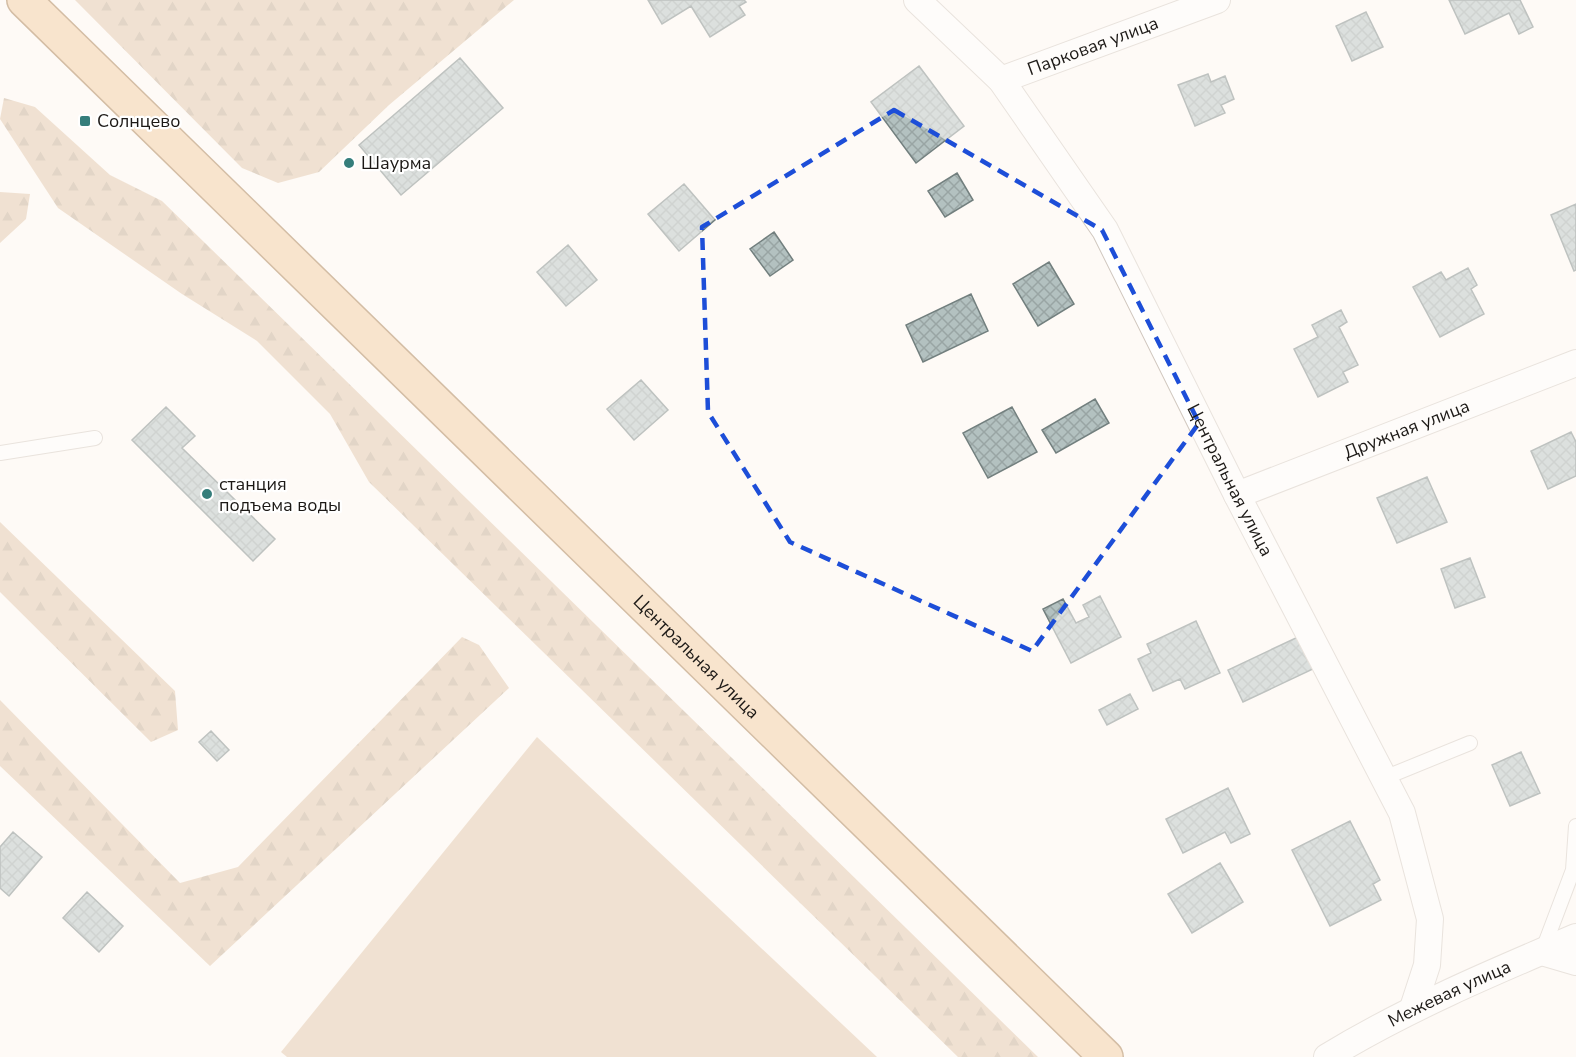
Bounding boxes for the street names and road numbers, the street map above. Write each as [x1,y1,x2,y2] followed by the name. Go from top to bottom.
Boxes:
[1024,11,1162,81] street label: Парковая улица
[1340,394,1473,464] street label: Дружная улица
[1181,400,1279,560] street label: Центральная улица
[628,590,765,724] street label: Центральная улица
[1384,954,1515,1033] street label: Межевая улица

